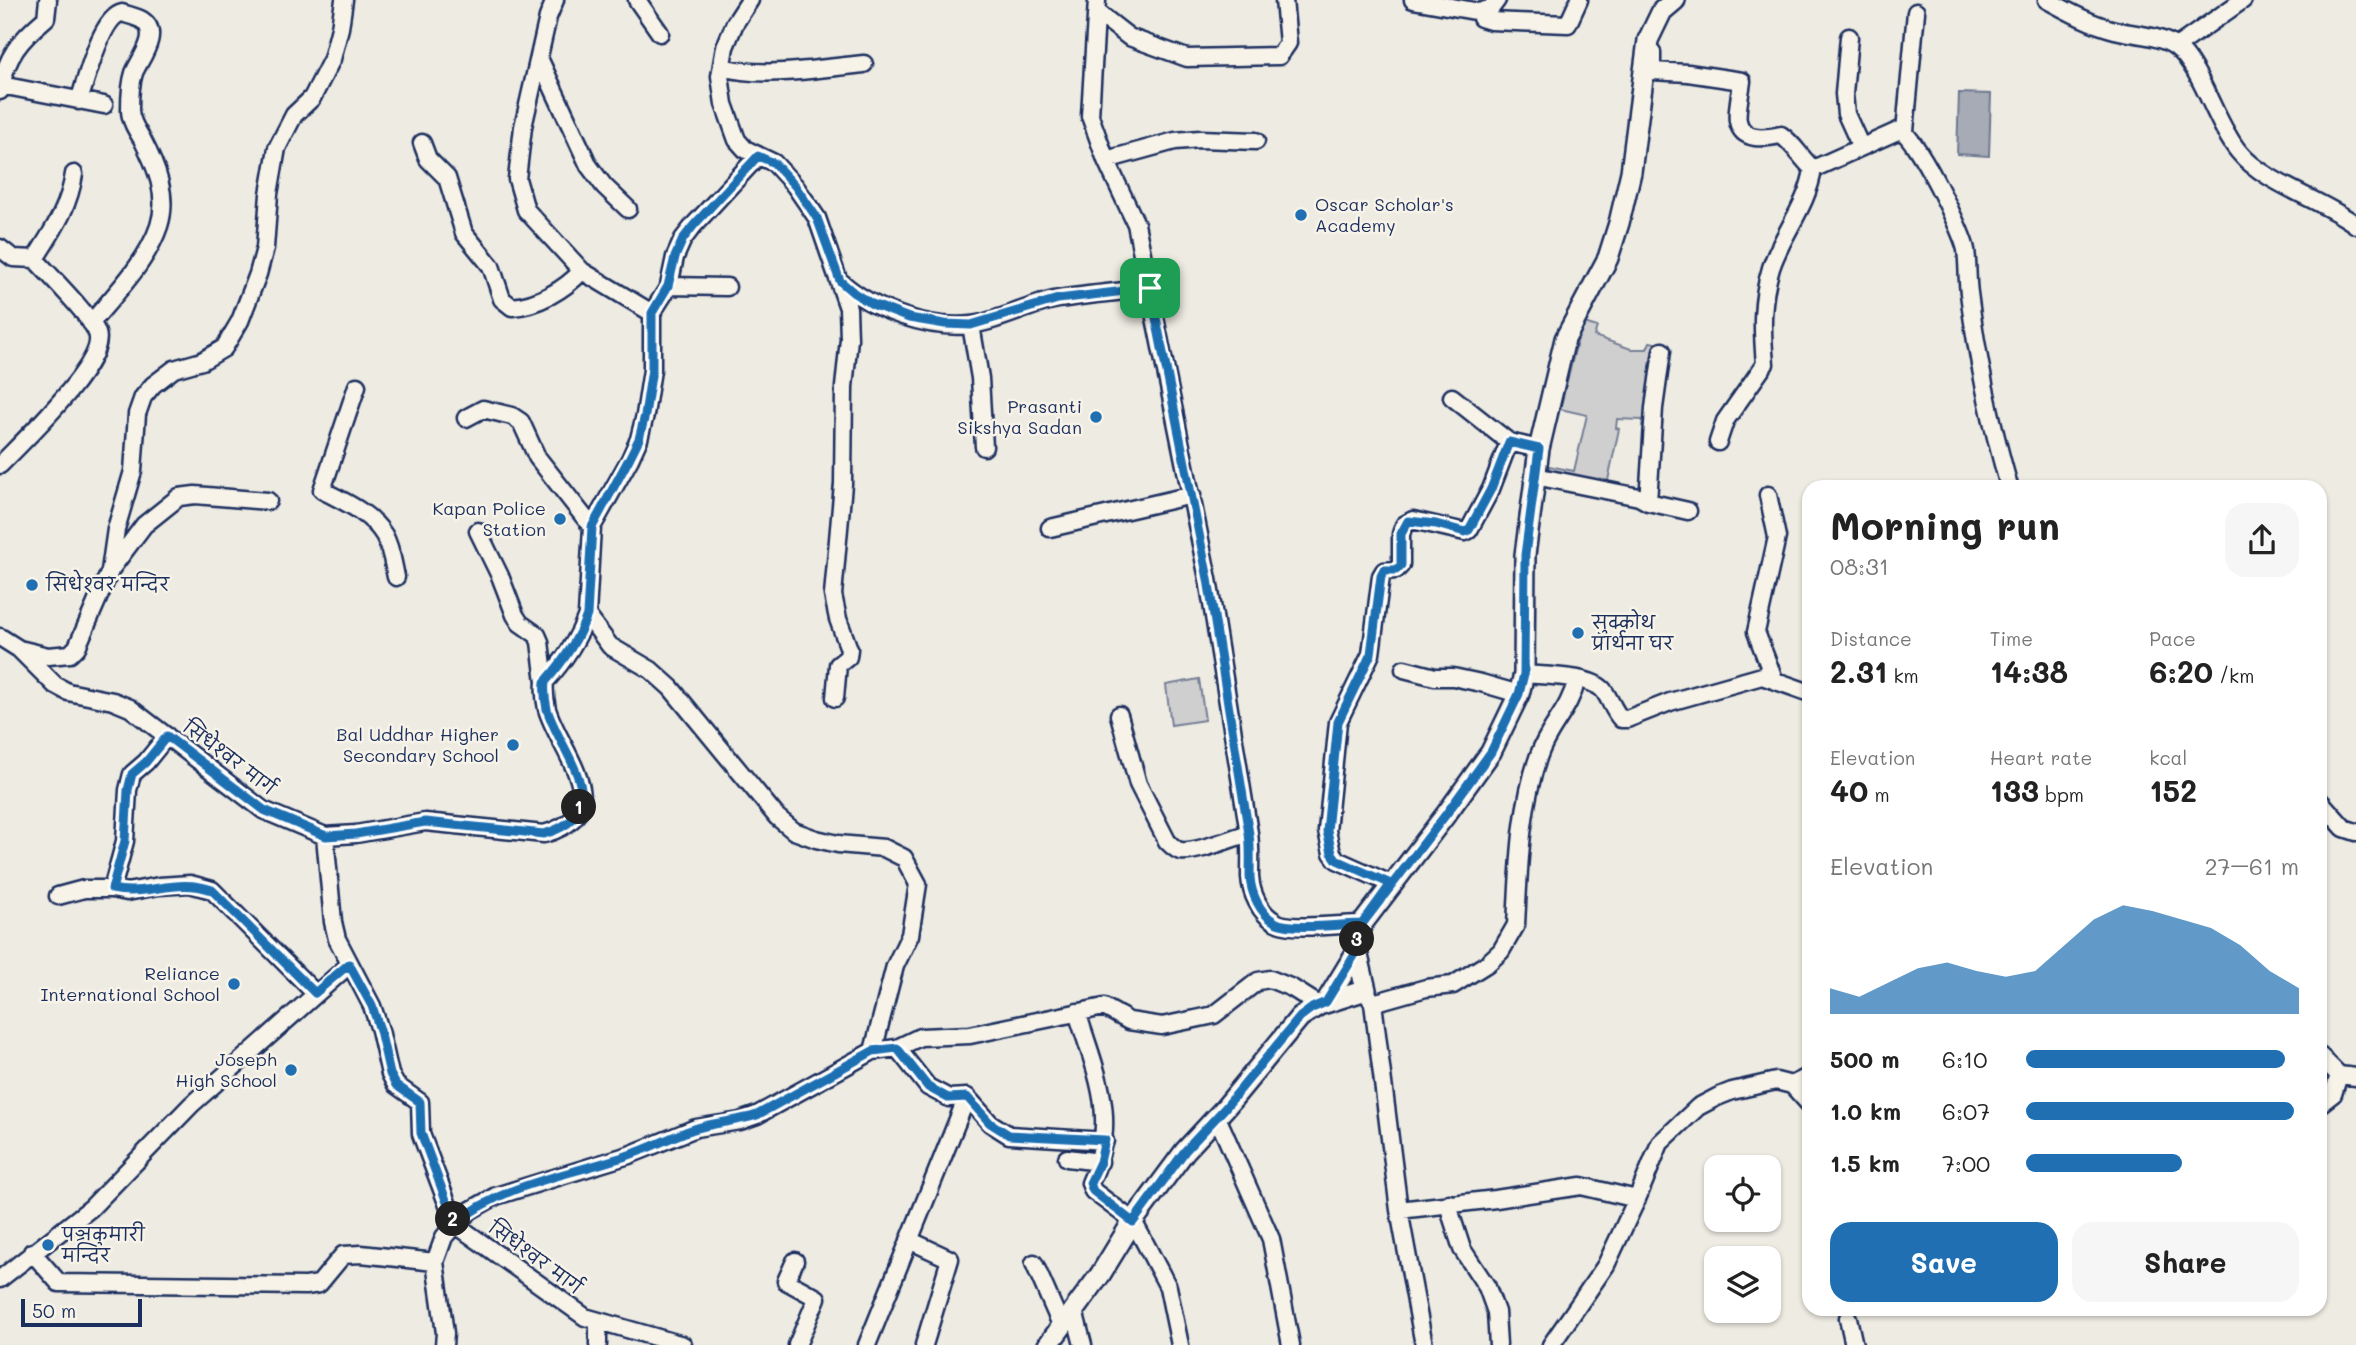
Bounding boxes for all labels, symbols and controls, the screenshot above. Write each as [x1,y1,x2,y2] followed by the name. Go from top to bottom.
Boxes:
[1315,192,1454,237] place label: Oscar Scholar's Academy
[1293,207,1309,223] marker: Oscar Scholar's Academy
[1120,258,1180,318] pin
[1131,269,1169,307] icon: arrive
[958,394,1082,439] place label: Prasanti Sikshya Sadan
[1088,409,1104,425] marker: Prasanti Sikshya Sadan
[432,496,546,541] place label: Kapan Police Station
[1830,500,2060,550] text: Morning run
[2225,503,2299,577] button: share
[552,511,568,527] marker: Kapan Police Station
[1830,551,1889,581] text: 08:31
[45,569,170,596] place label: सिधेश्वर मन्दिर
[24,577,40,593] marker: सिधेश्वर मन्दिर
[1591,609,1674,655] place label: सुक्कोथ प्रार्थना घर
[1570,625,1586,641] marker: सुक्कोथ प्रार्थना घर
[1830,626,1912,651] text: Distance
[1990,626,2033,651] text: Time
[2149,626,2196,651] text: Pace
[1830,651,1887,691] text: 2.31
[1990,651,2068,691] text: 14:38
[2149,651,2213,691] text: 6:20
[1887,663,1919,688] text: km
[2213,663,2254,688] text: /km
[178,712,284,801] street label: सिधेश्वर मार्ग
[336,722,499,767] place label: Bal Uddhar Higher Secondary School
[505,737,521,753] marker: Bal Uddhar Higher Secondary School
[1830,745,1915,770] text: Elevation
[1990,745,2092,770] text: Heart rate
[2149,745,2187,770] text: kcal
[1830,770,1868,810] text: 40
[1990,770,2039,810] text: 133
[2149,770,2197,810] text: 152
[1868,782,1890,807] text: m
[2039,782,2084,807] text: bpm
[562,790,596,824] pin: 1
[574,794,583,819] text: 1
[1830,851,1933,881] text: Elevation
[2205,851,2299,881] text: 27–61 m
[1340,922,1374,956] pin: 3
[1351,926,1362,951] text: 3
[41,961,220,1006] place label: Reliance International School
[226,976,242,992] marker: Reliance International School
[1830,1044,1900,1074] text: 500 m
[1942,1044,1988,1074] text: 6:10
[176,1047,277,1092] place label: Joseph High School
[283,1062,299,1078] marker: Joseph High School
[1830,1096,1901,1126] text: 1.0 km
[1942,1096,1990,1126] text: 6:07
[1830,1148,1900,1178] text: 1.5 km
[1942,1148,1990,1178] text: 7:00
[1704,1155,1781,1323] map controls
[1704,1155,1781,1232] button: locate
[435,1202,470,1236] pin: 2
[447,1206,458,1231] text: 2
[483,1212,590,1300] street label: सिधेश्वर मार्ग
[61,1221,145,1267] place label: पञ्चकुमारी मन्दिर
[1830,1222,2058,1302] button: Save
[2072,1222,2299,1302] button: Share
[40,1237,56,1253] marker: पञ्चकुमारी मन्दिर
[1704,1246,1781,1323] button: layers
[21,1296,142,1328] scale bar
[32,1298,76,1323] text: 50 m

